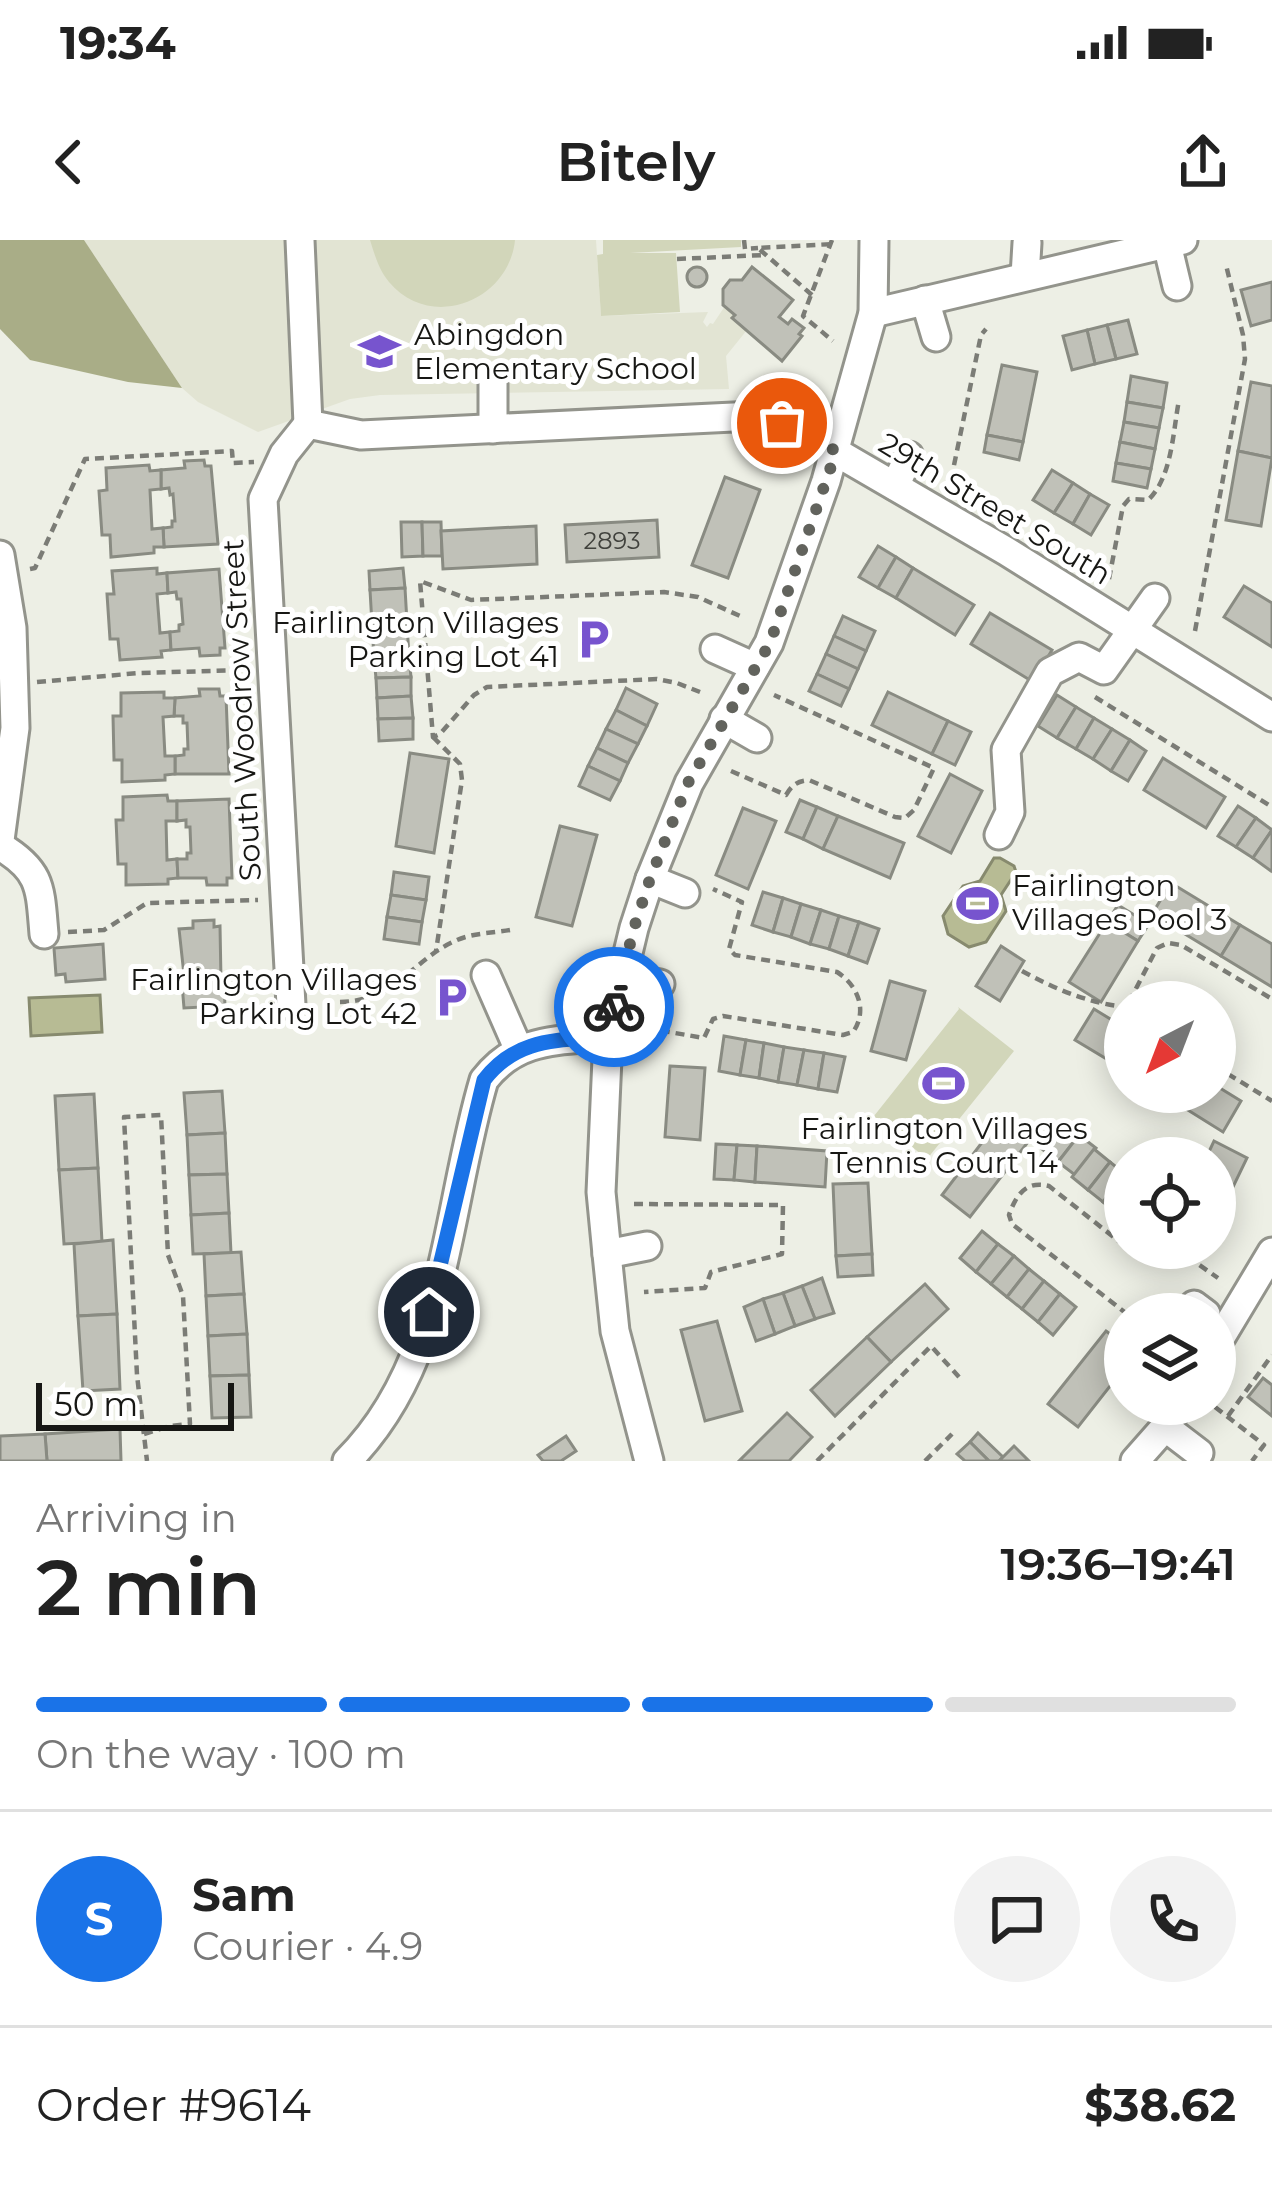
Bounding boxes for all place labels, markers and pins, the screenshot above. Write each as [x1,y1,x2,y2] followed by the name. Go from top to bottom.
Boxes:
[414,316,697,387] place label: Abingdon Elementary School
[357,329,403,375] school or university icon: Abingdon Elementary School
[731,372,833,474] pin
[272,604,559,675] place label: Fairlington Villages Parking Lot 41
[570,617,616,663] parking icon: Fairlington Villages Parking Lot 41
[1012,867,1227,938] place label: Fairlington Villages Pool 3
[955,880,1001,926] sports icon: Fairlington Villages Pool 3
[130,961,417,1032] place label: Fairlington Villages Parking Lot 42
[428,974,474,1020] parking icon: Fairlington Villages Parking Lot 42
[921,1060,967,1106] sports icon: Fairlington Villages Tennis Court 14
[800,1110,1088,1181] place label: Fairlington Villages Tennis Court 14
[378,1261,480,1363] pin

